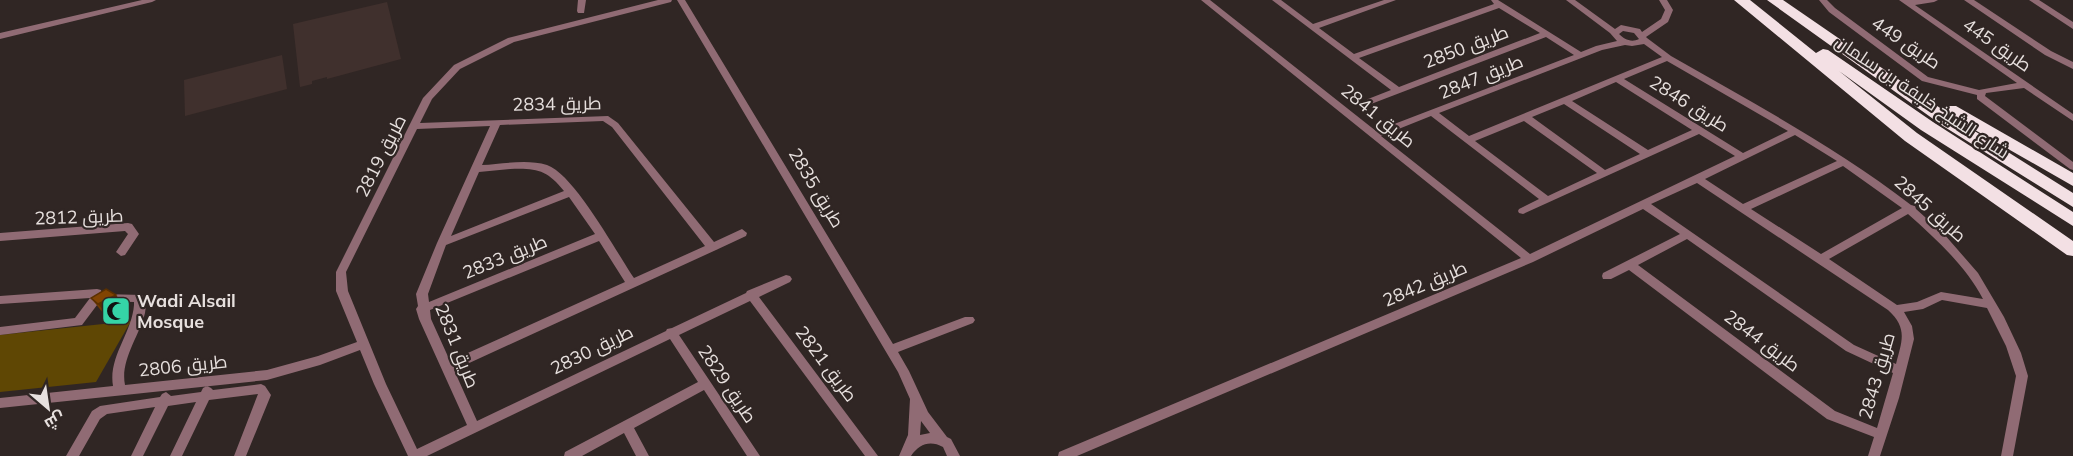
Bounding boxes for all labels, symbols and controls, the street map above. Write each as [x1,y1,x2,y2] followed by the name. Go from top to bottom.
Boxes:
[1867,11,1945,75] street label: طريق 449
[1958,13,2036,77] street label: طريق 445
[1420,20,1512,74] street label: طريق 2850
[1830,30,2014,164] street label: شارع الشيخ خليفة بن سلمان
[1435,49,1527,105] street label: طريق 2847
[1645,70,1733,138] street label: طريق 2846
[1336,79,1420,153] street label: طريق 2841
[512,91,602,117] street label: طريق 2834
[350,111,412,201] street label: طريق 2819
[783,144,849,232] street label: طريق 2835
[1889,170,1971,248] street label: طريق 2845
[34,203,124,231] street label: طريق 2812
[459,229,551,285] street label: طريق 2833
[1379,256,1471,312] street label: طريق 2842
[137,289,236,333] place label: Wadi Alsail Mosque
[100,295,132,327] mosque icon: Wadi Alsail Mosque
[429,300,485,392] street label: طريق 2831
[1719,305,1805,377] street label: طريق 2844
[547,320,637,380] street label: طريق 2830
[790,321,862,407] street label: طريق 2821
[1853,330,1901,422] street label: طريق 2843
[692,340,762,428] street label: طريق 2829
[137,349,229,383] street label: طريق 2806
[18,378,78,438] north arrow
[41,407,69,435] text: ش

